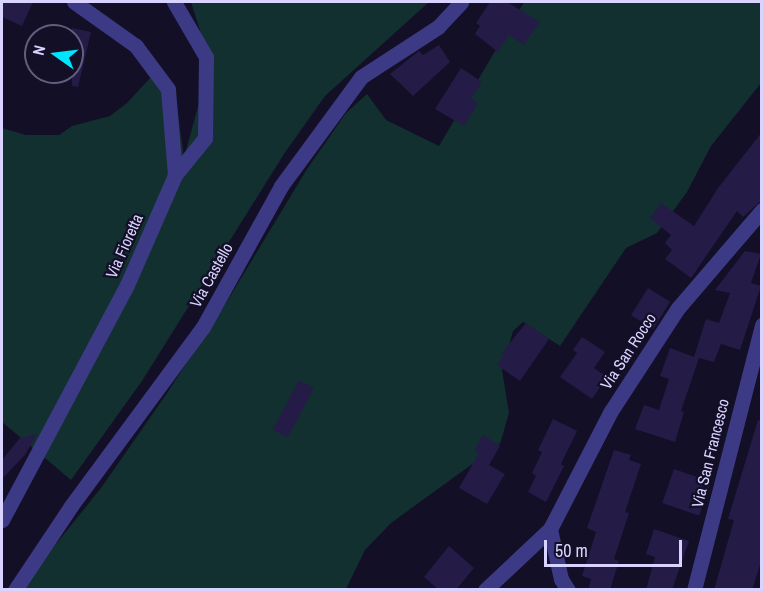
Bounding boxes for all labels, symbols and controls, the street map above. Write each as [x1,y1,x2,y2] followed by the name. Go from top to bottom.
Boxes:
[24,24,84,84] north arrow
[27,43,50,57] text: N
[101,211,147,281] street label: Via Fioretta
[186,240,236,310] street label: Via Castello
[596,309,660,393] street label: Via San Rocco
[687,397,733,509] street label: Via San Francesco
[547,528,685,566] scale bar
[555,538,588,563] text: 50 m

